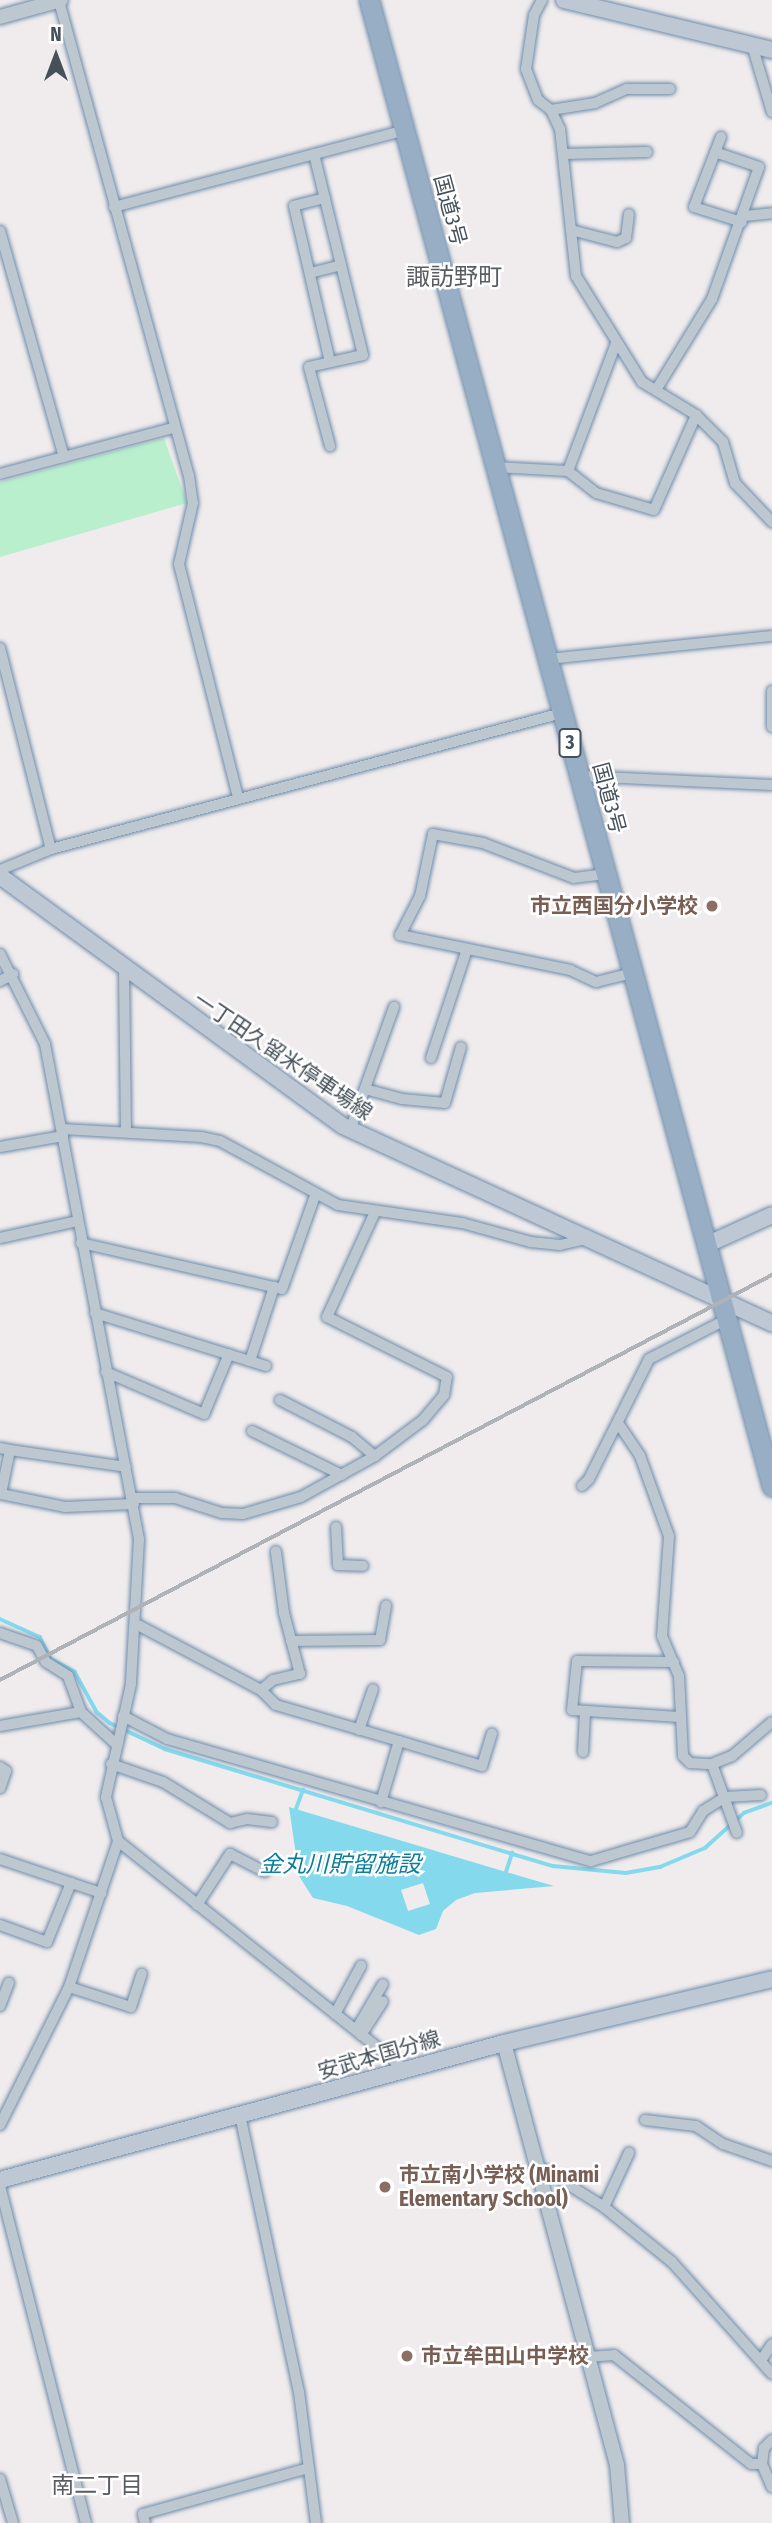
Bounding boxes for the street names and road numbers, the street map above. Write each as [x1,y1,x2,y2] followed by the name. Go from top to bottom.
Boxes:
[428,172,472,248] street label: 国道3号
[558,728,582,758] road number: 3
[587,760,631,836] street label: 国道3号
[189,987,377,1125] street label: 一丁田久留米停車場線
[315,2026,443,2084] street label: 安武本国分線

